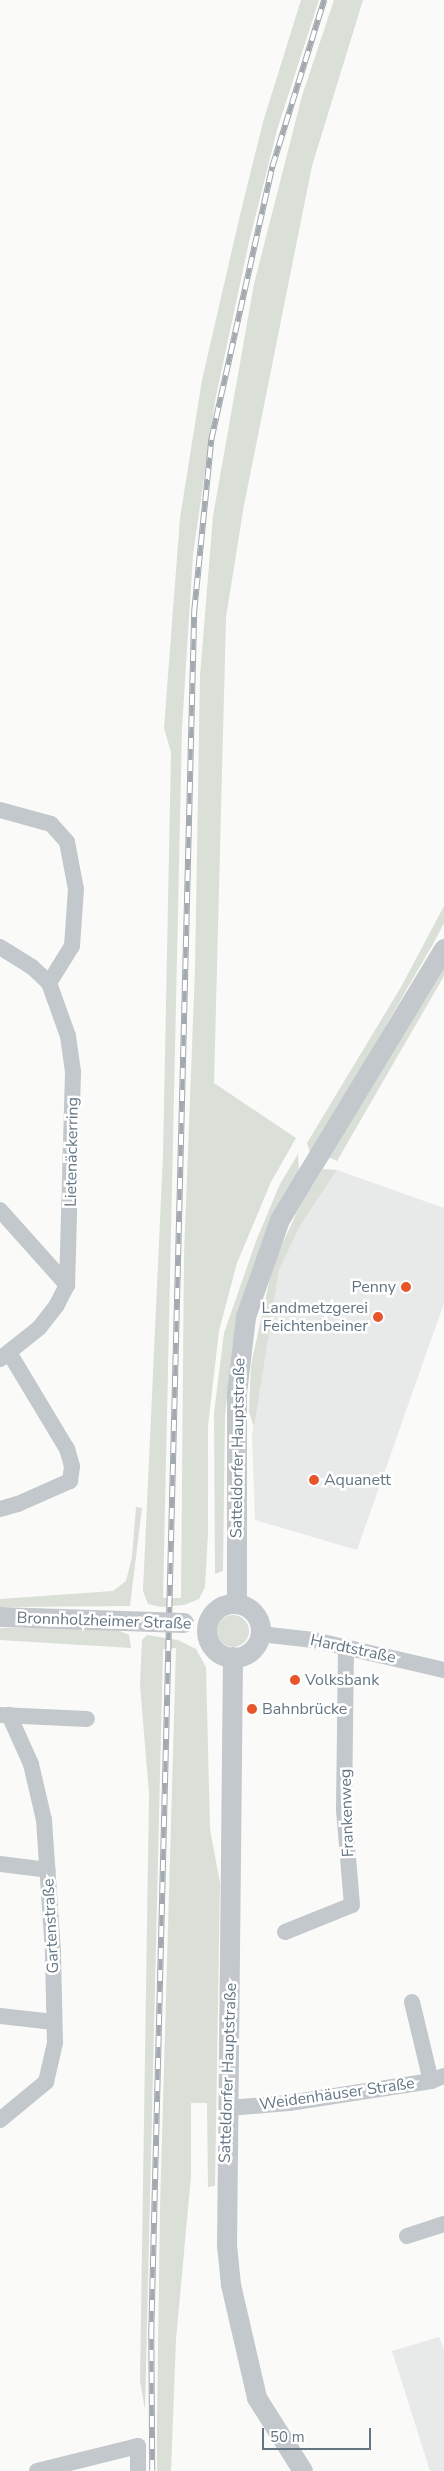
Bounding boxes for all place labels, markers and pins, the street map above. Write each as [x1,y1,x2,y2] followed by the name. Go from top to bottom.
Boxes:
[351,1277,396,1297] place label: Penny
[400,1281,412,1293] marker: Penny
[262,1298,368,1336] place label: Landmetzgerei Feichtenbeiner
[372,1311,384,1323] marker: Landmetzgerei Feichtenbeiner
[324,1470,391,1490] place label: Aquanett
[308,1474,320,1486] marker: Aquanett
[305,1670,379,1690] place label: Volksbank
[289,1674,301,1686] marker: Volksbank
[262,1699,347,1719] place label: Bahnbrücke
[246,1703,258,1715] marker: Bahnbrücke

